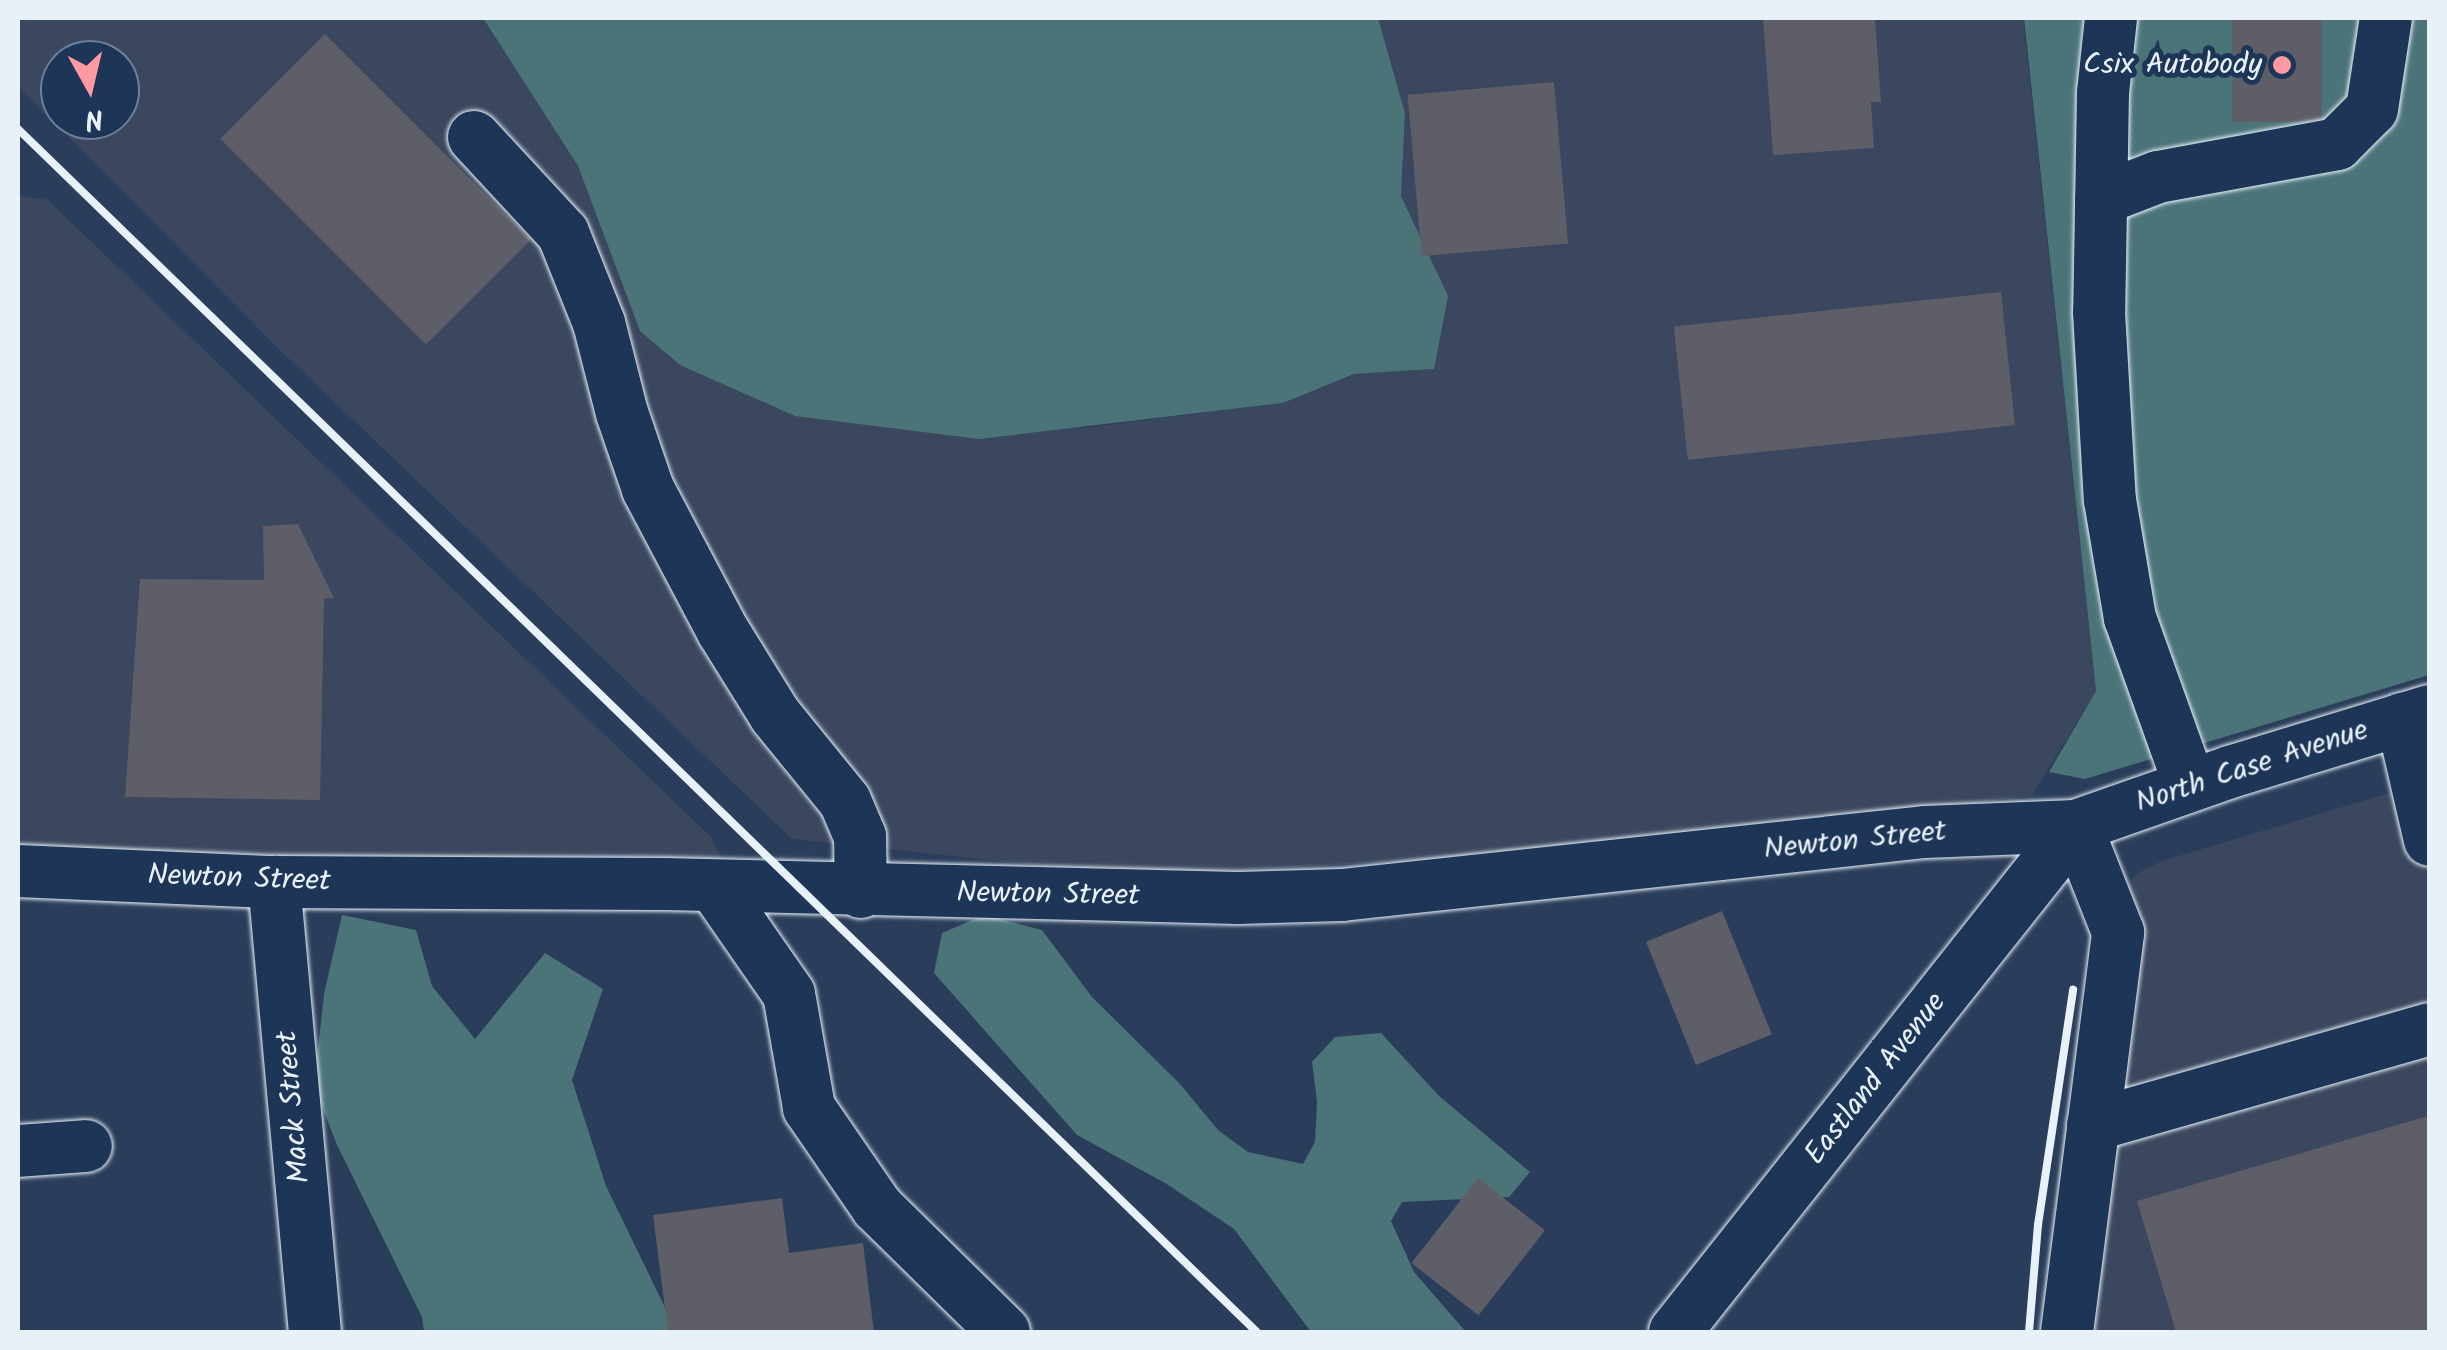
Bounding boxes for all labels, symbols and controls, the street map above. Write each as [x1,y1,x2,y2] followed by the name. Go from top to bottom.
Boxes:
[40,40,140,140] north arrow
[2083,47,2262,83] place label: Csix Autobody
[2271,54,2293,76] marker: Csix Autobody
[82,95,106,142] text: N
[2131,712,2373,822] street label: North Case Avenue
[1762,814,1948,868] street label: Newton Street
[147,858,331,900] street label: Newton Street
[956,875,1140,915] street label: Newton Street
[1798,986,1954,1172] street label: Eastland Avenue
[269,1029,319,1185] street label: Mack Street

